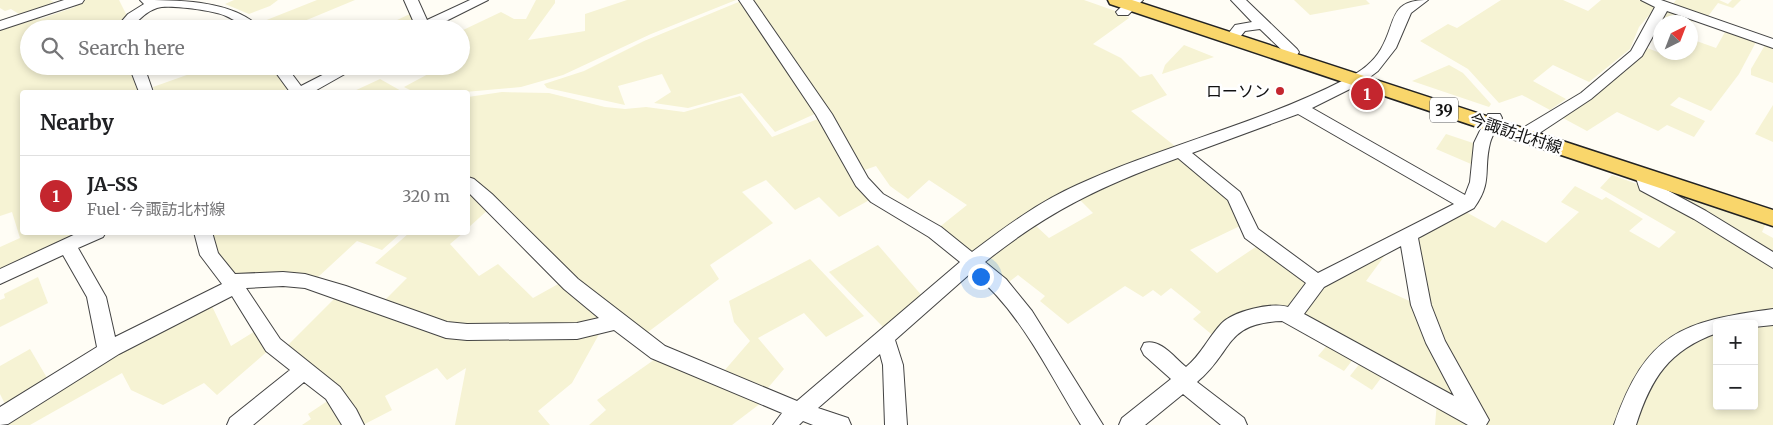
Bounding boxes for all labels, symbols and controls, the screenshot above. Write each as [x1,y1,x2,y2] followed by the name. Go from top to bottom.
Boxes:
[1653,15,1698,60] north arrow
[20,20,470,75] search box
[38,34,66,62] icon: search
[78,36,185,60] text: Search here
[1351,75,1383,113] pin: 1
[1206,81,1270,101] place label: ローソン
[1274,85,1286,97] marker: ローソン
[1430,98,1458,122] road number: 39
[40,109,114,136] text: Nearby
[1467,109,1565,157] street label: 今諏訪北村線
[87,172,138,196] text: JA-SS
[52,186,60,206] text: 1
[402,186,450,206] text: 320 m
[87,199,225,219] text: Fuel · 今諏訪北村線
[968,264,994,290] your location
[1713,320,1758,410] map controls
[1713,320,1758,365] button: +
[1713,365,1758,410] button: −

